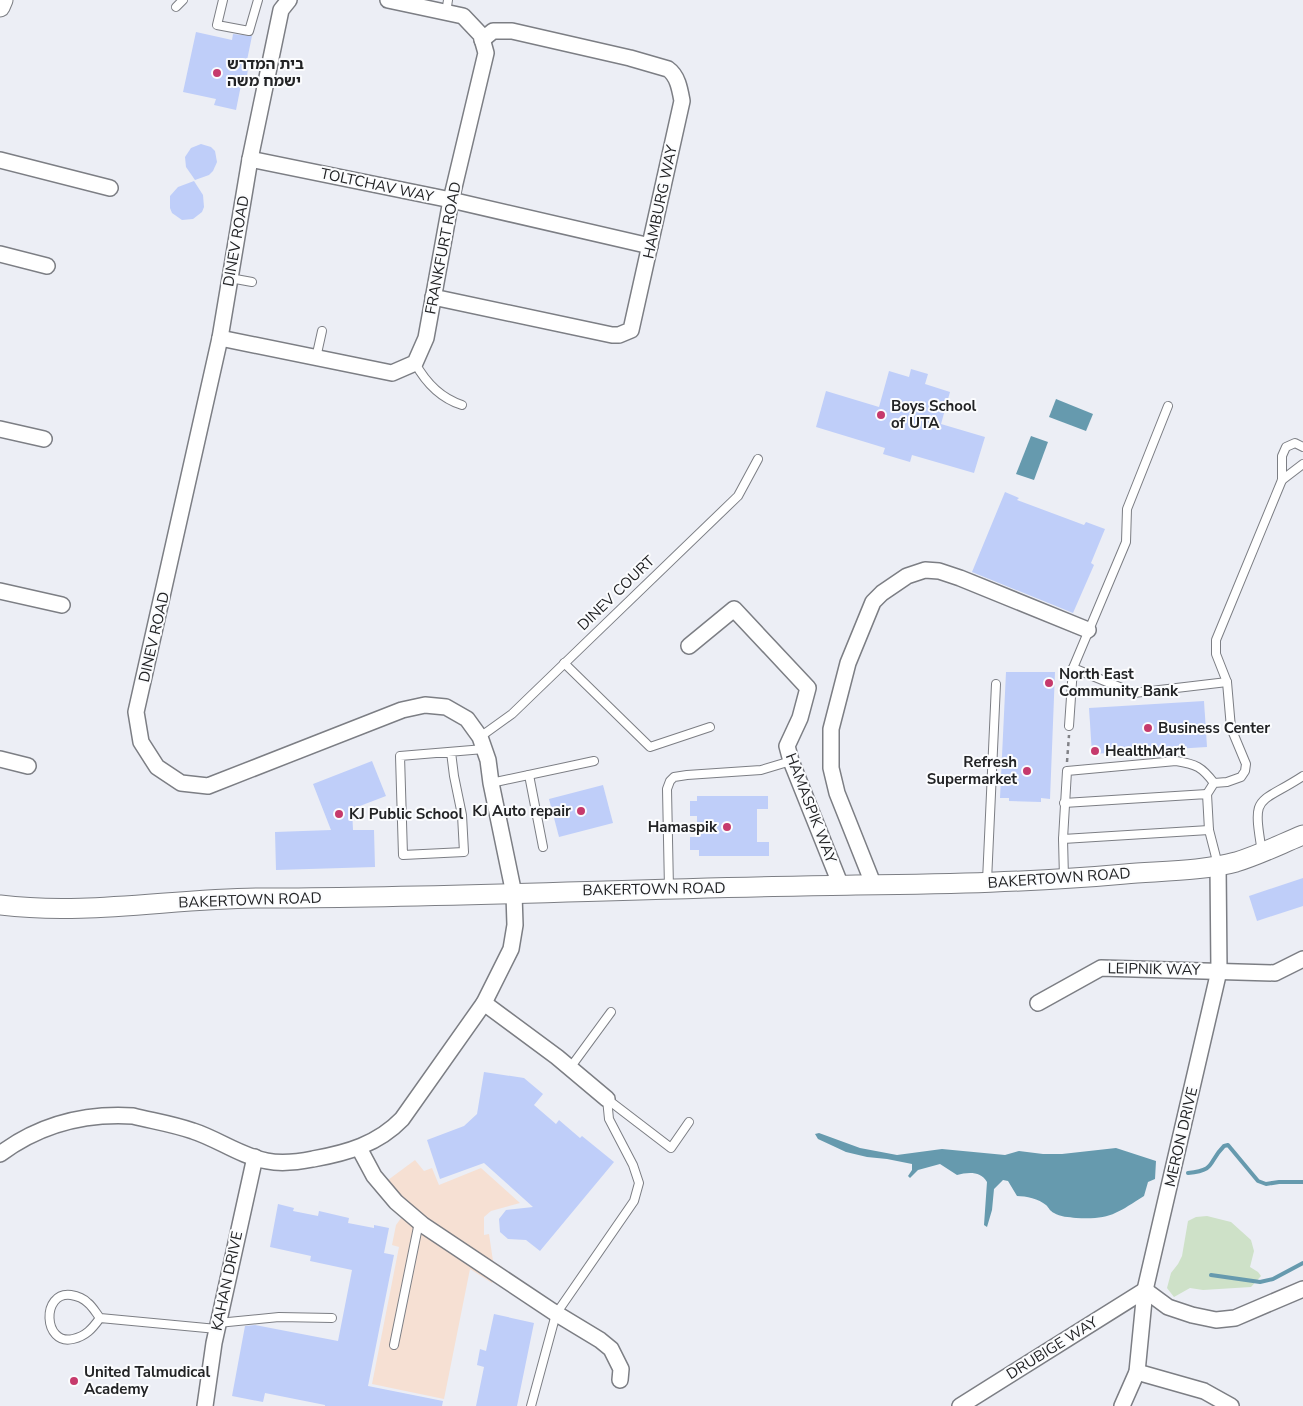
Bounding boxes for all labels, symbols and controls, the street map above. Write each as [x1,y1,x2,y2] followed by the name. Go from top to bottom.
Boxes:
[227,54,304,91] place label: בית המדרש ישמח משה
[211,67,223,79] marker: בית המדרש ישמח משה
[638,142,682,261] street label: HAMBURG WAY
[319,163,436,207] street label: TOLTCHAV WAY
[420,180,466,316] street label: FRANKFURT ROAD
[218,194,254,288] street label: DINEV ROAD
[891,396,977,433] place label: Boys School of UTA
[875,409,887,421] marker: Boys School of UTA
[573,551,659,635] street label: DINEV COURT
[134,590,174,684] street label: DINEV ROAD
[1059,664,1179,701] place label: North East Community Bank
[1043,677,1055,689] marker: North East Community Bank
[1158,718,1270,738] place label: Business Center
[1142,722,1154,734] marker: Business Center
[1105,741,1186,761] place label: HealthMart
[1089,745,1101,757] marker: HealthMart
[781,750,842,867] street label: HAMASPIK WAY
[927,752,1017,789] place label: Refresh Supermarket
[1021,765,1033,777] marker: Refresh Supermarket
[472,801,571,821] place label: KJ Auto repair
[349,804,463,824] place label: KJ Public School
[575,805,587,817] marker: KJ Auto repair
[333,808,345,820] marker: KJ Public School
[648,817,718,837] place label: Hamaspik
[721,821,733,833] marker: Hamaspik
[987,863,1131,893] street label: BAKERTOWN ROAD
[582,878,726,900] street label: BAKERTOWN ROAD
[178,888,322,912] street label: BAKERTOWN ROAD
[1107,958,1202,980] street label: LEIPNIK WAY
[1160,1085,1202,1189] street label: MERON DRIVE
[207,1229,247,1333] street label: KAHAN DRIVE
[1003,1311,1102,1384] street label: DRUBIGE WAY
[84,1362,211,1399] place label: United Talmudical Academy
[68,1375,80,1387] marker: United Talmudical Academy

